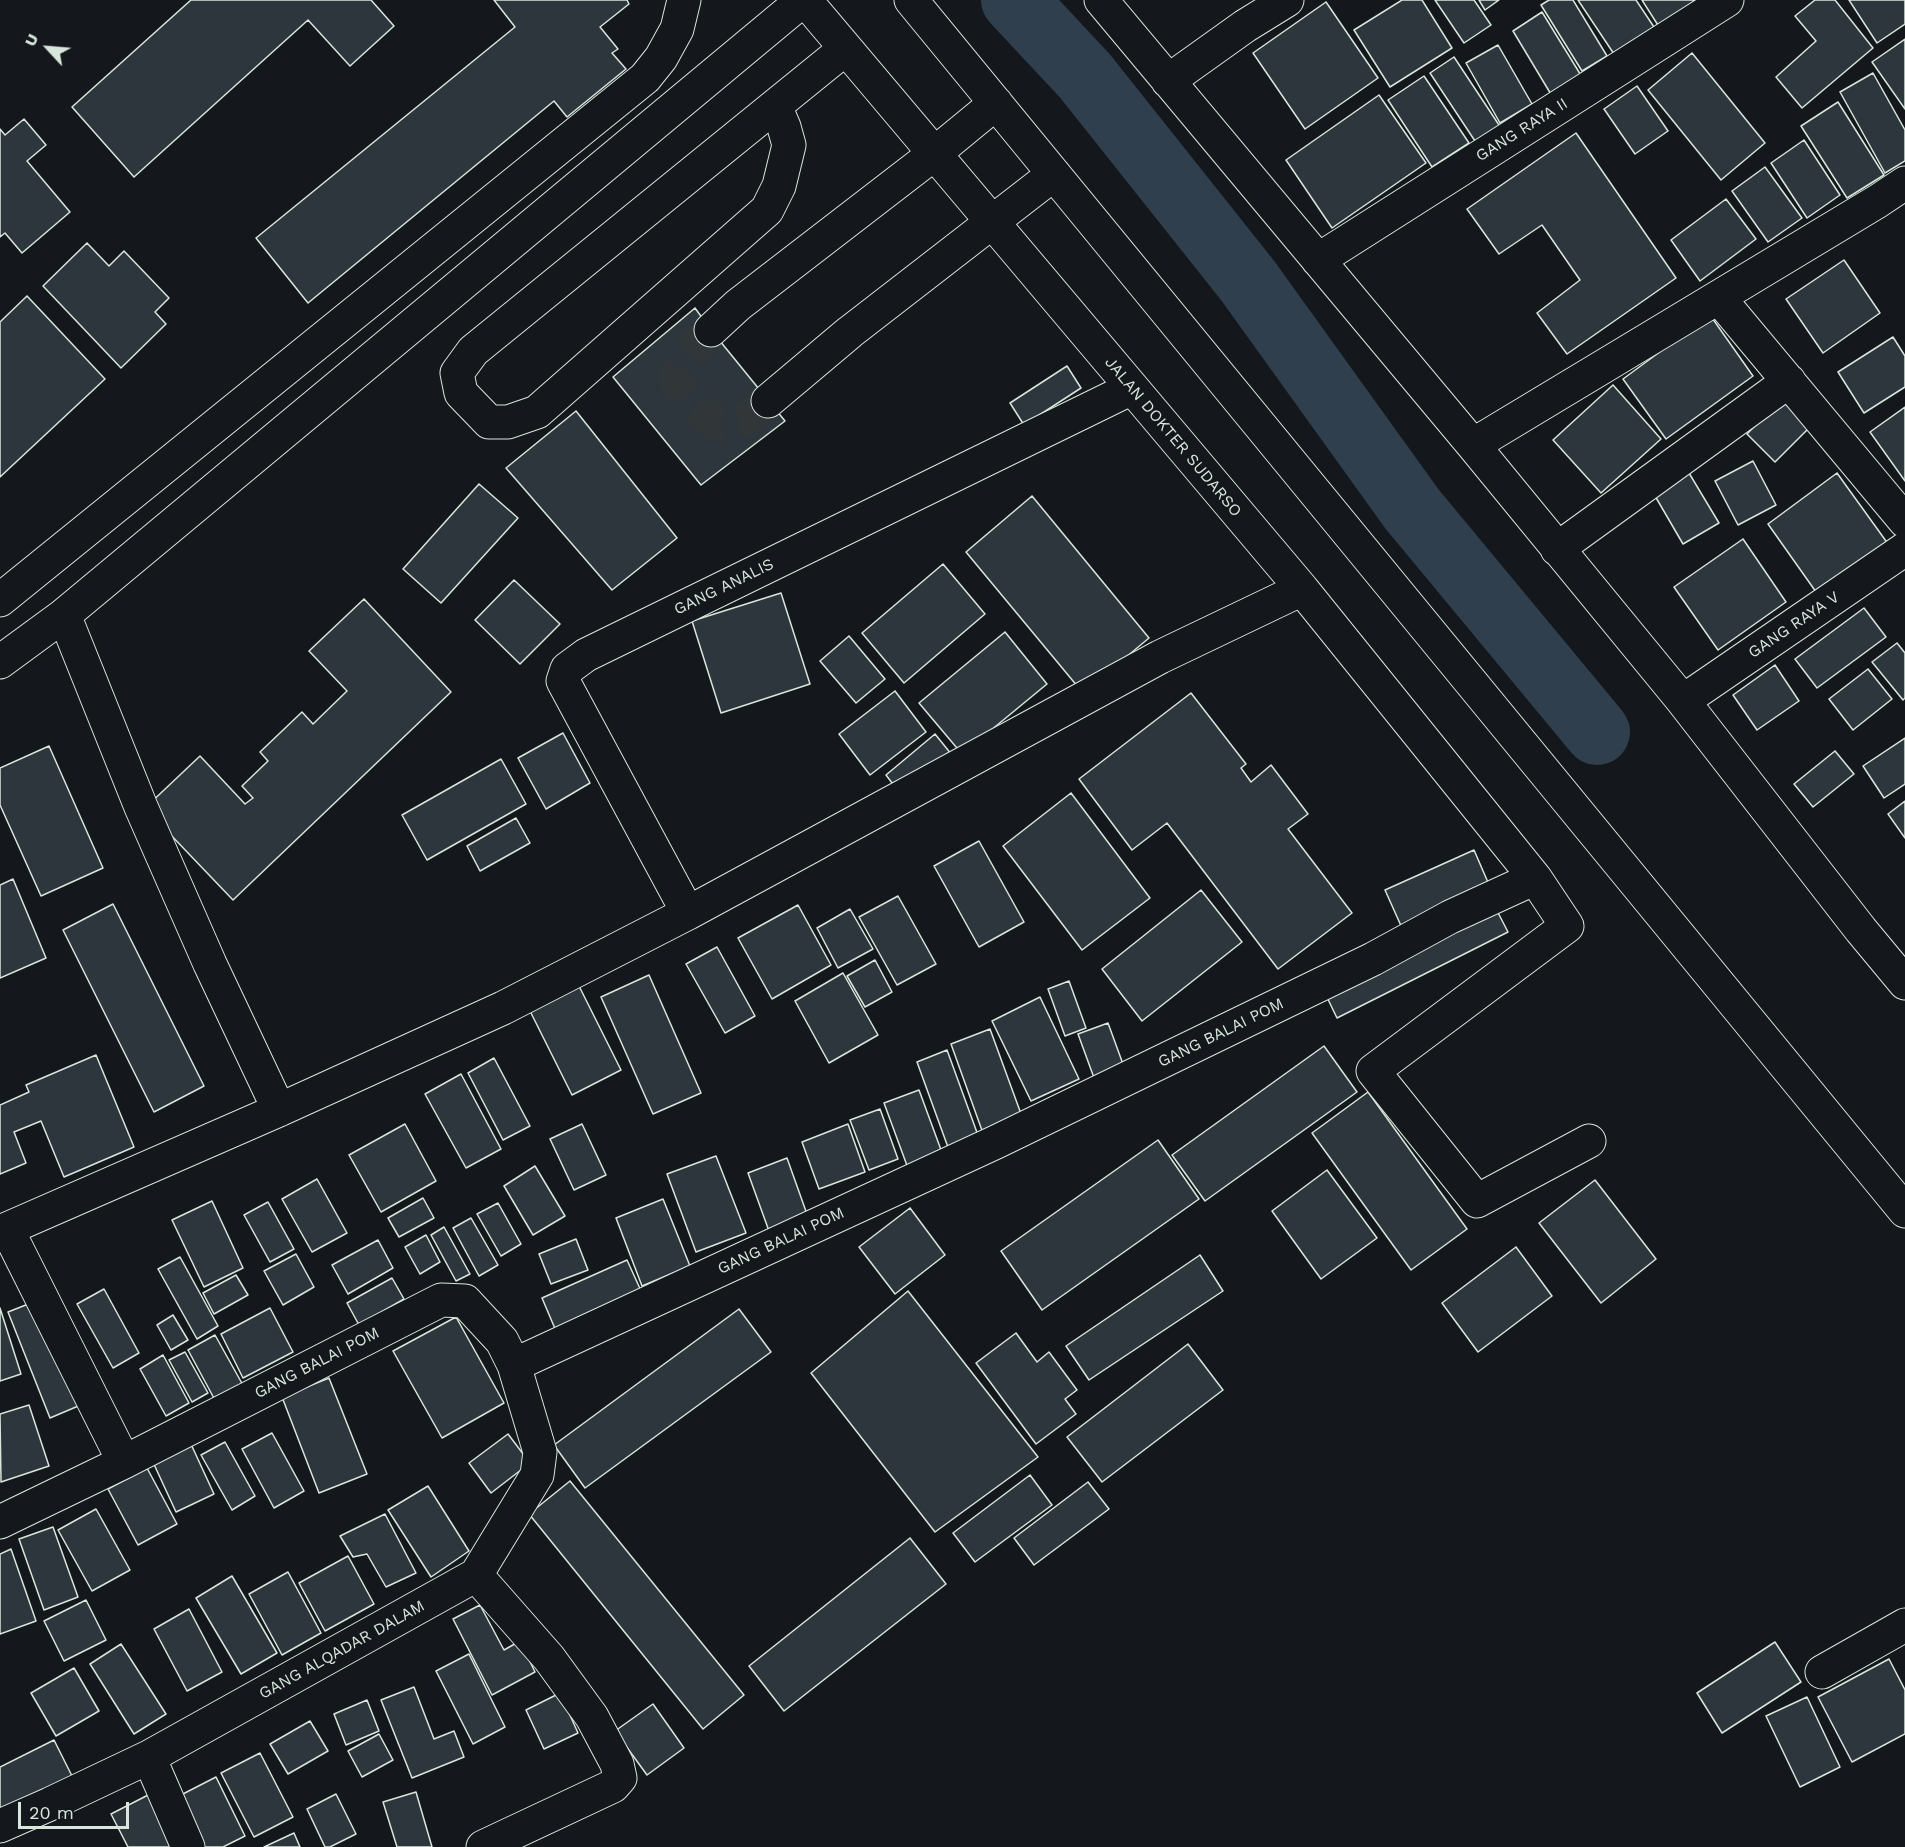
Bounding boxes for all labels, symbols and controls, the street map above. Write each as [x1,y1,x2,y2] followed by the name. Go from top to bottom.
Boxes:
[18,18,78,78] north arrow
[20,31,42,49] text: U
[1473,94,1571,166] street label: GANG RAYA II
[1100,353,1246,521] street label: JALAN DOKTER SUDARSO
[671,555,777,619] street label: GANG ANALIS
[1745,588,1843,662] street label: GANG RAYA V
[1155,994,1287,1072] street label: GANG BALAI POM
[715,1203,847,1279] street label: GANG BALAI POM
[251,1323,383,1403] street label: GANG BALAI POM
[256,1596,428,1704] street label: GANG ALQADAR DALAM
[21,1790,132,1828] scale bar
[29,1802,74,1823] text: 20 m

